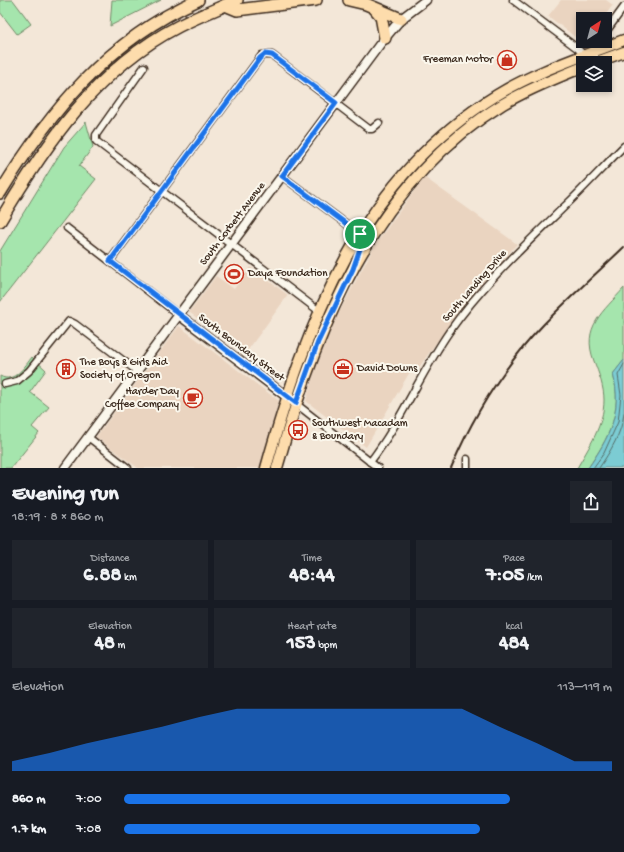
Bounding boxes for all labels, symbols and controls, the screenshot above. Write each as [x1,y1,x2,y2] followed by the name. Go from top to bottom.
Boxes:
[576,12,612,48] north arrow
[576,12,612,92] map controls
[496,49,518,71] shop icon: Freeman Motor
[422,54,494,66] place label: Freeman Motor
[576,56,612,92] button: layers
[198,180,268,268] street label: South Corbett Avenue
[343,217,377,251] pin
[349,223,371,245] icon: arrive
[441,247,510,324] street label: South Landing Drive
[223,263,245,285] sports icon: Daya Foundation
[247,268,328,280] place label: Daya Foundation
[196,312,288,385] street label: South Boundary Street
[79,357,169,382] place label: The Boys & Girls Aid Society of Oregon
[55,358,77,380] building icon: The Boys & Girls Aid Society of Oregon
[332,358,354,380] office icon: David Downs
[356,363,418,375] place label: David Downs
[105,386,180,411] place label: Harder Day Coffee Company
[182,387,204,409] cafe icon: Harder Day Coffee Company
[312,418,408,443] place label: Southwest Macadam & Boundary
[287,419,309,441] bus stop icon: Southwest Macadam & Boundary
[570,481,612,523] button: share
[12,482,119,508] text: Evening run
[12,510,103,525] text: 18:19 · 8 × 860 m
[91,553,129,565] text: Distance
[302,553,322,565] text: Time
[503,553,525,565] text: Pace
[83,565,122,588] text: 6.88
[289,565,335,588] text: 48:44
[486,565,524,588] text: 7:05
[122,572,137,584] text: km
[524,572,542,584] text: /km
[88,621,132,633] text: Elevation
[287,621,337,633] text: Heart rate
[505,621,523,633] text: kcal
[95,633,115,656] text: 48
[287,633,316,656] text: 153
[499,633,529,656] text: 484
[115,640,125,652] text: m
[316,640,337,652] text: bpm
[12,680,64,695] text: Elevation
[557,680,612,695] text: 113–119 m
[12,792,45,807] text: 860 m
[76,792,102,807] text: 7:00
[12,822,46,837] text: 1.7 km
[76,822,101,837] text: 7:08

